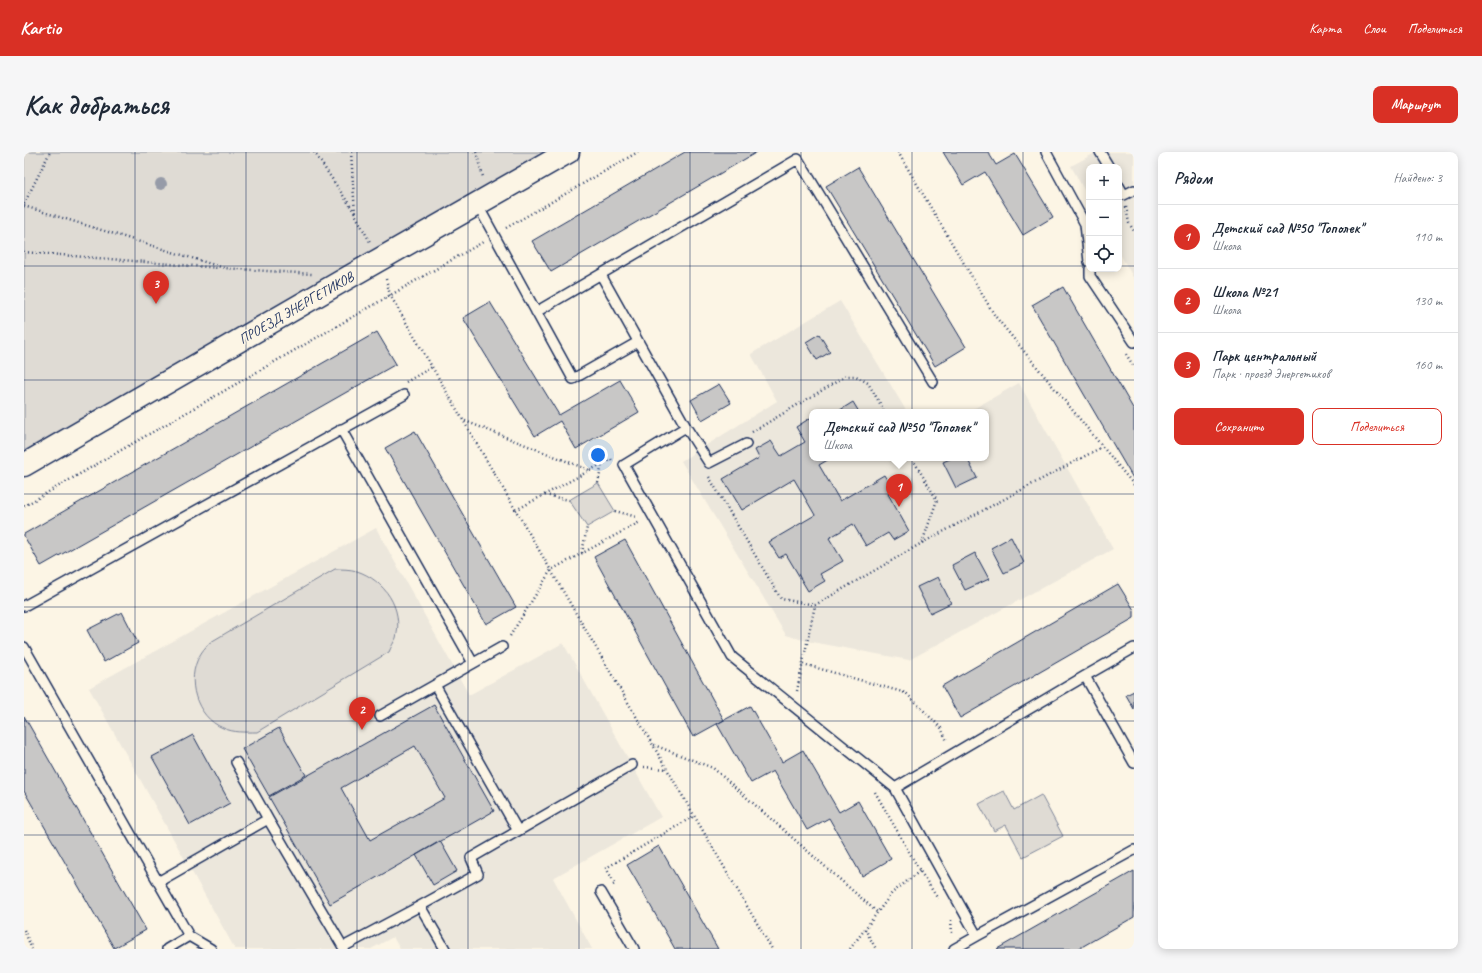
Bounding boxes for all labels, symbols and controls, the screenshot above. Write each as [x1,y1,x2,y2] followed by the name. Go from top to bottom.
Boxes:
[20,16,61,40] text: Kartio
[1309,20,1341,37] text: Карта
[1363,20,1386,37] text: Слои
[1408,20,1462,37] text: Поделиться
[1373,86,1458,123] button: Маршрут
[24,87,169,122] text: Как добраться
[1086,164,1122,272] map controls
[1086,164,1122,200] button: +
[1174,168,1212,189] text: Рядом
[1394,170,1442,186] text: Найдено: 3
[1086,200,1122,236] button: −
[1212,219,1363,238] text: Детский сад №50 "Тополек"
[1184,229,1190,245] text: 1
[1414,229,1442,245] text: 110 m
[1086,236,1122,272] button: locate
[1212,238,1241,254] text: Школа
[236,267,358,348] street label: ПРОЕЗД ЭНЕРГЕТИКОВ
[143,271,169,304] pin: 3
[1212,283,1277,302] text: Школа №21
[1184,293,1190,309] text: 2
[1414,293,1442,309] text: 130 m
[1212,302,1241,318] text: Школа
[1212,347,1316,366] text: Парк центральный
[1184,357,1190,373] text: 3
[1414,357,1442,373] text: 160 m
[1212,366,1330,382] text: Парк · проезд Энергетиков
[1174,408,1304,445] button: Сохранить
[1312,408,1442,445] button: Поделиться
[809,409,989,461] popup
[823,418,975,437] text: Детский сад №50 "Тополек"
[823,437,852,453] text: Школа
[588,445,608,465] your location
[886,474,912,507] pin: 1
[349,697,375,730] pin: 2

